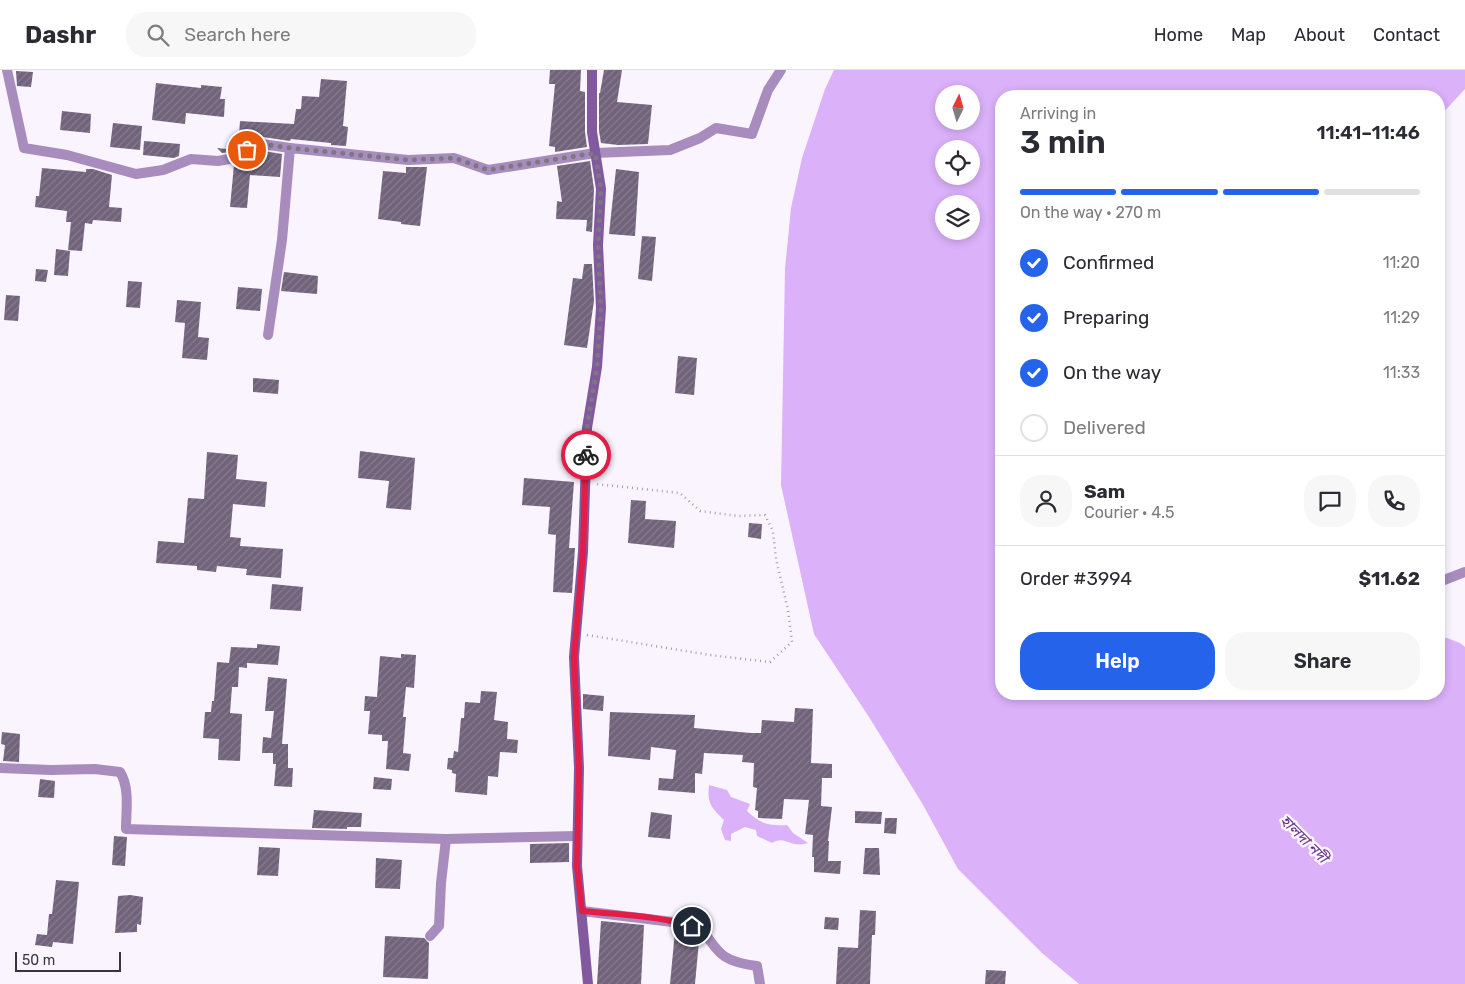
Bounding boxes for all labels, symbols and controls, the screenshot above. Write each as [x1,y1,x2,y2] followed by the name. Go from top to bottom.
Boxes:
[126,12,476,57] search box
[25,21,96,49] text: Dashr
[144,21,172,49] icon: search
[184,23,291,46] text: Search here
[1154,24,1203,46] text: Home
[1231,24,1266,46] text: Map
[1294,24,1345,46] text: About
[1373,24,1440,46] text: Contact
[935,85,980,130] north arrow
[935,85,980,240] map controls
[1020,104,1096,123] text: Arriving in
[1316,121,1420,144] text: 11:41–11:46
[1020,123,1106,161] text: 3 min
[226,129,268,171] pin
[233,136,261,164] icon: bag
[935,140,980,185] button: locate
[935,195,980,240] button: layers
[1020,203,1161,222] text: On the way · 270 m
[1020,249,1048,277] icon: check
[1063,251,1154,274] text: Confirmed
[1383,253,1420,272] text: 11:20
[1020,304,1048,332] icon: check
[1063,306,1149,329] text: Preparing
[1383,308,1420,327] text: 11:29
[1020,359,1048,387] icon: check
[1063,361,1161,384] text: On the way
[1383,363,1420,382] text: 11:33
[1063,416,1146,439] text: Delivered
[561,430,611,480] courier
[572,441,600,469] icon: bike
[1020,475,1072,527] button: person
[1304,475,1356,527] button: chat
[1368,475,1420,527] button: phone
[1084,480,1125,503] text: Sam
[1084,503,1174,522] text: Courier · 4.5
[1020,567,1132,590] text: Order #3994
[1358,567,1420,590] text: $11.62
[1020,632,1215,690] button: Help
[1225,632,1420,690] button: Share
[1276,811,1334,869] water label: হালদা নদী
[671,905,713,947] pin
[678,912,706,940] icon: home
[15,949,121,972] scale bar
[22,952,55,969] text: 50 m

